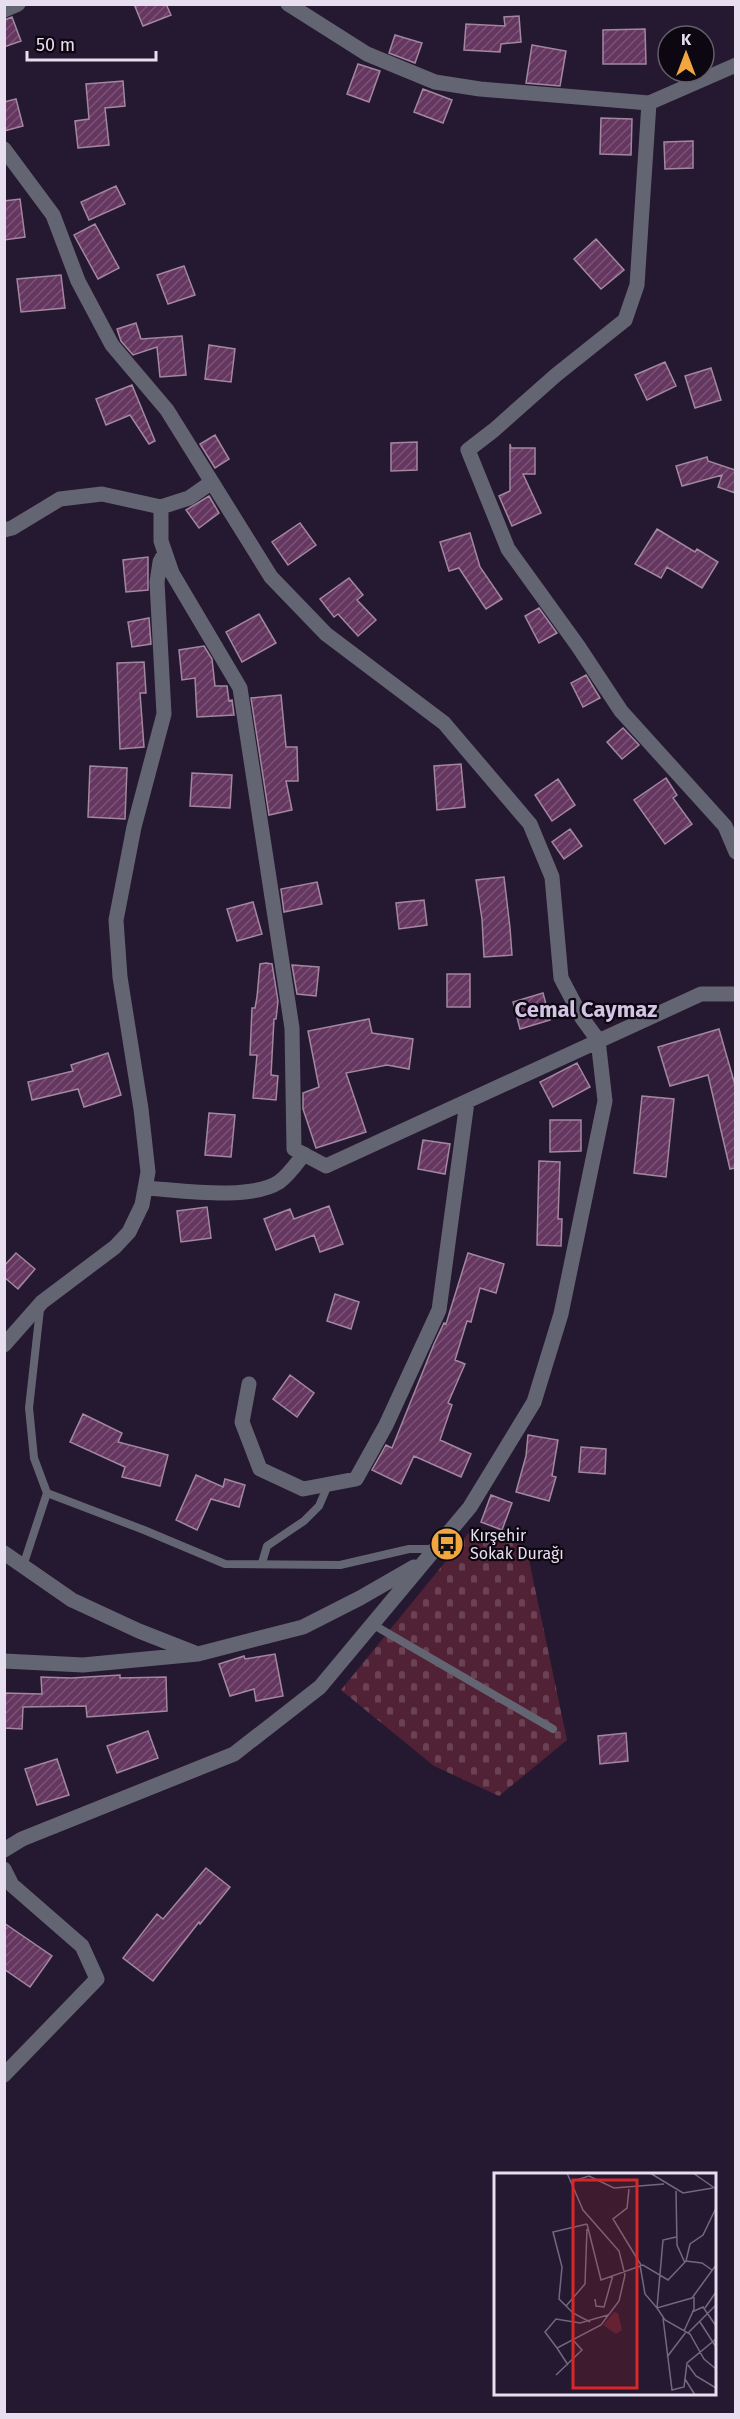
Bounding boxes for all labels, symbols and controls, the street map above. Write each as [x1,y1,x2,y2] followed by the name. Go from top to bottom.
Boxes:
[27,24,156,62] scale bar
[656,24,716,84] north arrow
[681,30,692,49] text: K
[36,34,75,56] text: 50 m
[515,996,657,1023] district label: Cemal Caymaz
[429,1526,465,1562] bus stop icon: Kırşehir Sokak Durağı
[470,1526,564,1563] place label: Kırşehir Sokak Durağı
[494,2173,716,2395] inset map

